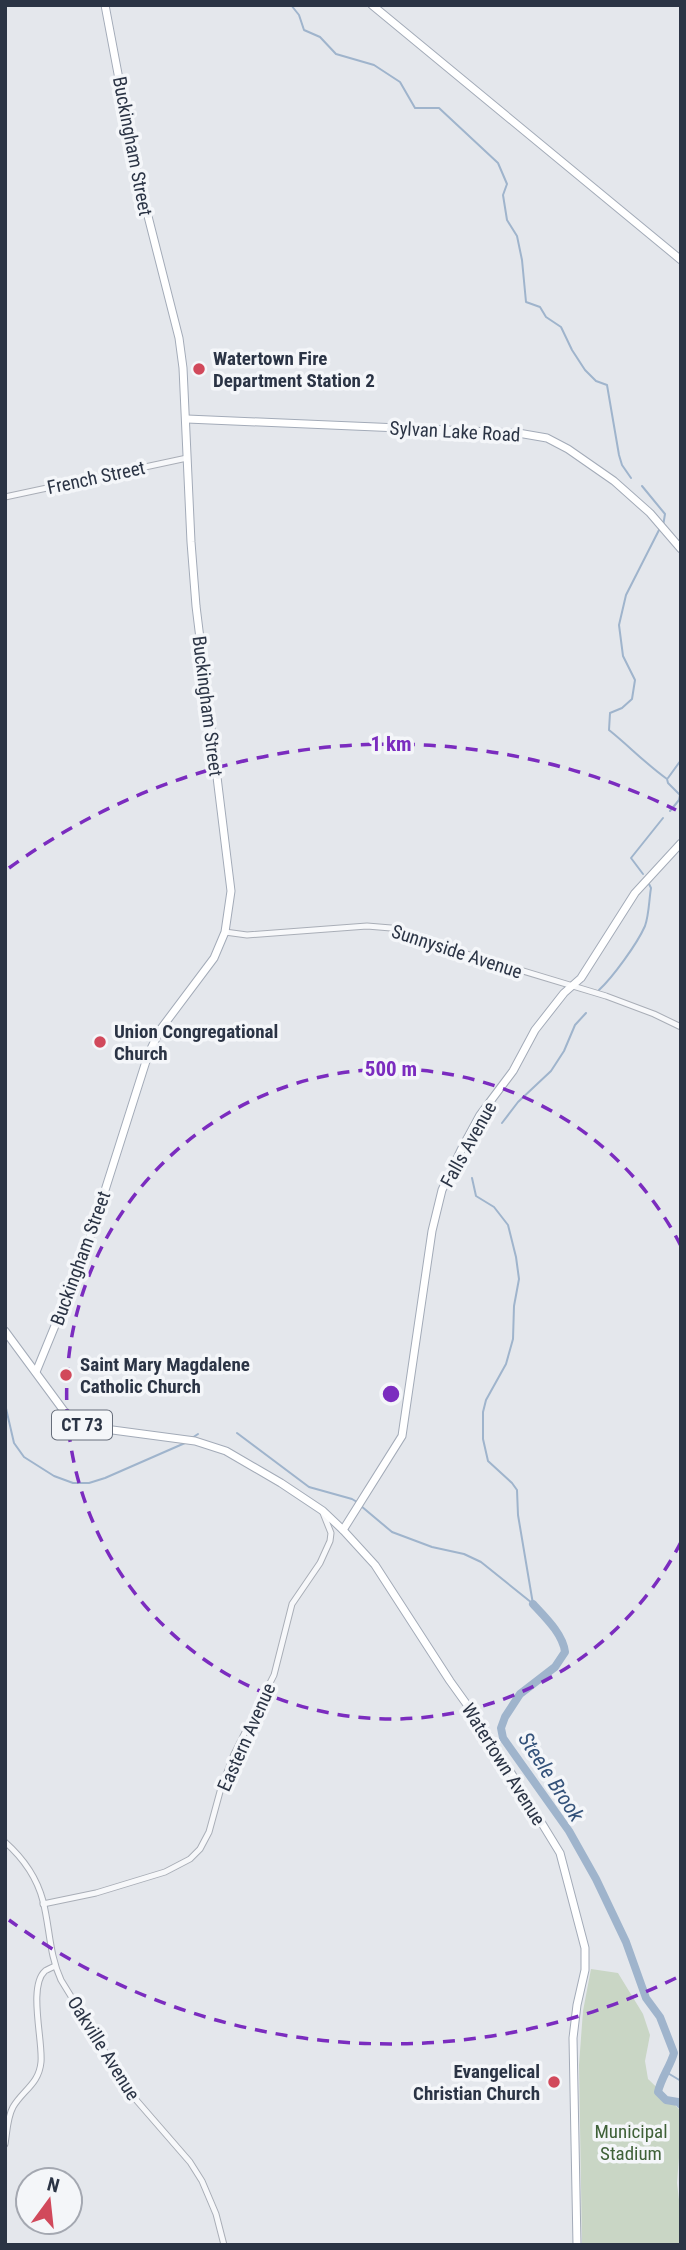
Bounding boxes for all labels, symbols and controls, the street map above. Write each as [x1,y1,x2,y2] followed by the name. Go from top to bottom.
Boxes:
[108,75,157,218] street label: Buckingham Street
[213,347,375,392] place label: Watertown Fire Department Station 2
[191,361,207,377] marker: Watertown Fire Department Station 2
[389,417,521,446] street label: Sylvan Lake Road
[45,456,147,499] street label: French Street
[187,635,228,778] street label: Buckingham Street
[370,732,412,756] text: 1 km
[389,920,525,983] street label: Sunnyside Avenue
[114,1020,278,1065] place label: Union Congregational Church
[92,1034,108,1050] marker: Union Congregational Church
[365,1057,417,1081] text: 500 m
[436,1097,501,1191] street label: Falls Avenue
[46,1188,115,1328] street label: Buckingham Street
[80,1353,250,1398] place label: Saint Mary Magdalene Catholic Church
[58,1367,74,1383] marker: Saint Mary Magdalene Catholic Church
[379,1382,403,1406] centre of rings
[52,1410,112,1440] road number: CT 73
[212,1680,281,1795] street label: Eastern Avenue
[457,1699,550,1830] street label: Watertown Avenue
[513,1728,589,1827] water label: Steele Brook
[62,1992,145,2105] street label: Oakville Avenue
[413,2060,540,2105] place label: Evangelical Christian Church
[546,2074,562,2090] marker: Evangelical Christian Church
[594,2120,668,2165] park label: Municipal Stadium
[14,2166,84,2236] north arrow
[45,2172,62,2198] text: N

